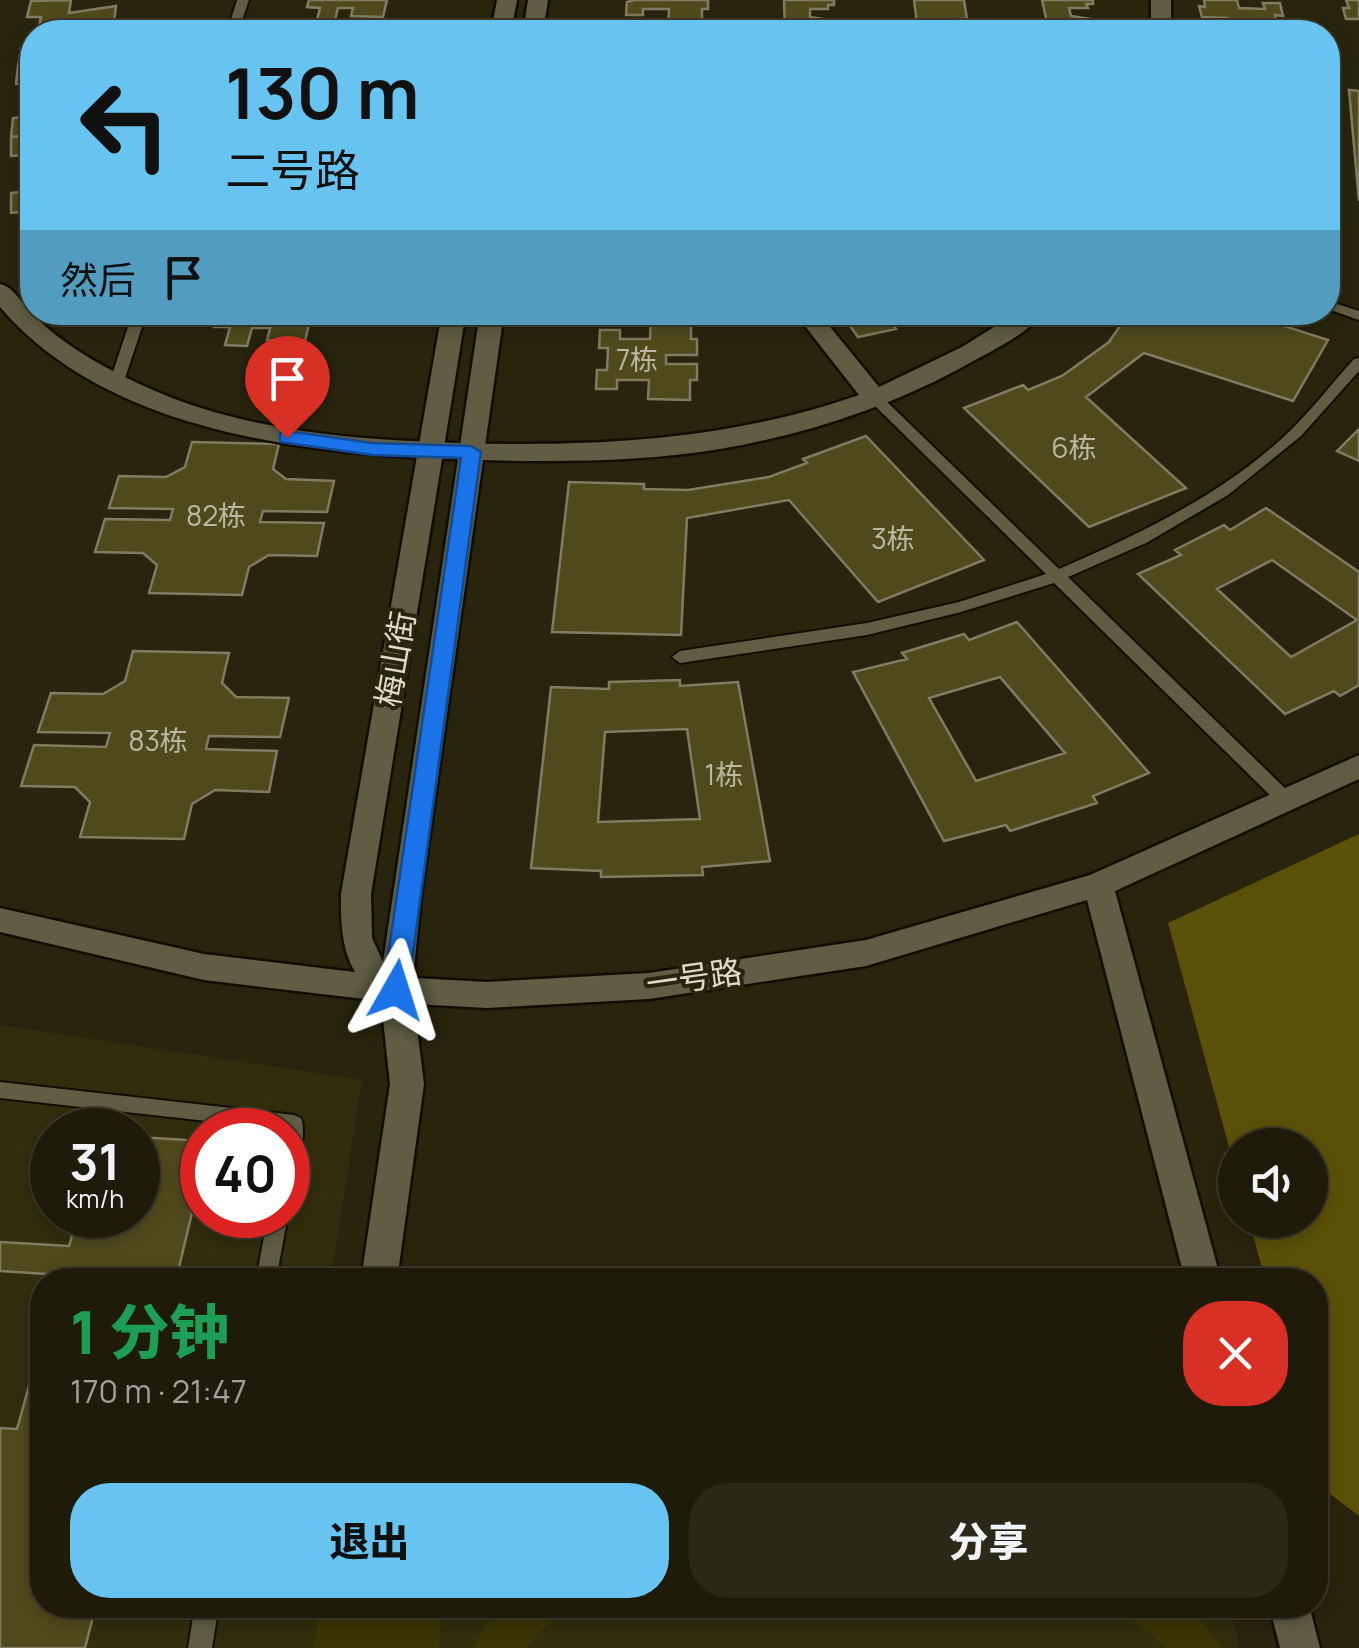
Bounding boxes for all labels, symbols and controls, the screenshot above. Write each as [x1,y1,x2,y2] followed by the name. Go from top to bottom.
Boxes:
[225,44,419,140] text: 130 m
[60,60,190,190] icon: left
[225,139,360,201] text: 二号路
[156,250,211,305] icon: arrive
[60,253,136,305] text: 然后
[245,336,330,439] pin
[616,340,658,378] house number: 7栋
[260,351,315,406] icon: arrive
[1051,428,1097,466] house number: 6栋
[186,496,246,534] house number: 82栋
[871,519,915,557] house number: 3栋
[365,608,425,710] street label: 梅山街
[128,721,188,759] house number: 83栋
[705,755,743,793] house number: 1栋
[344,938,448,1042] position arrow
[643,949,744,1005] street label: 一号路
[180,1108,310,1238] speed limit sign: 40
[70,1127,120,1195] text: 31
[1218,1128,1328,1238] map controls
[1218,1128,1328,1238] button: sound
[66,1181,124,1216] text: km/h
[70,1290,229,1372] text: 1 分钟
[1183,1301,1288,1406] button: close
[70,1369,247,1413] text: 170 m · 21:47
[70,1483,669,1598] button: 退出
[689,1483,1288,1598] button: 分享

